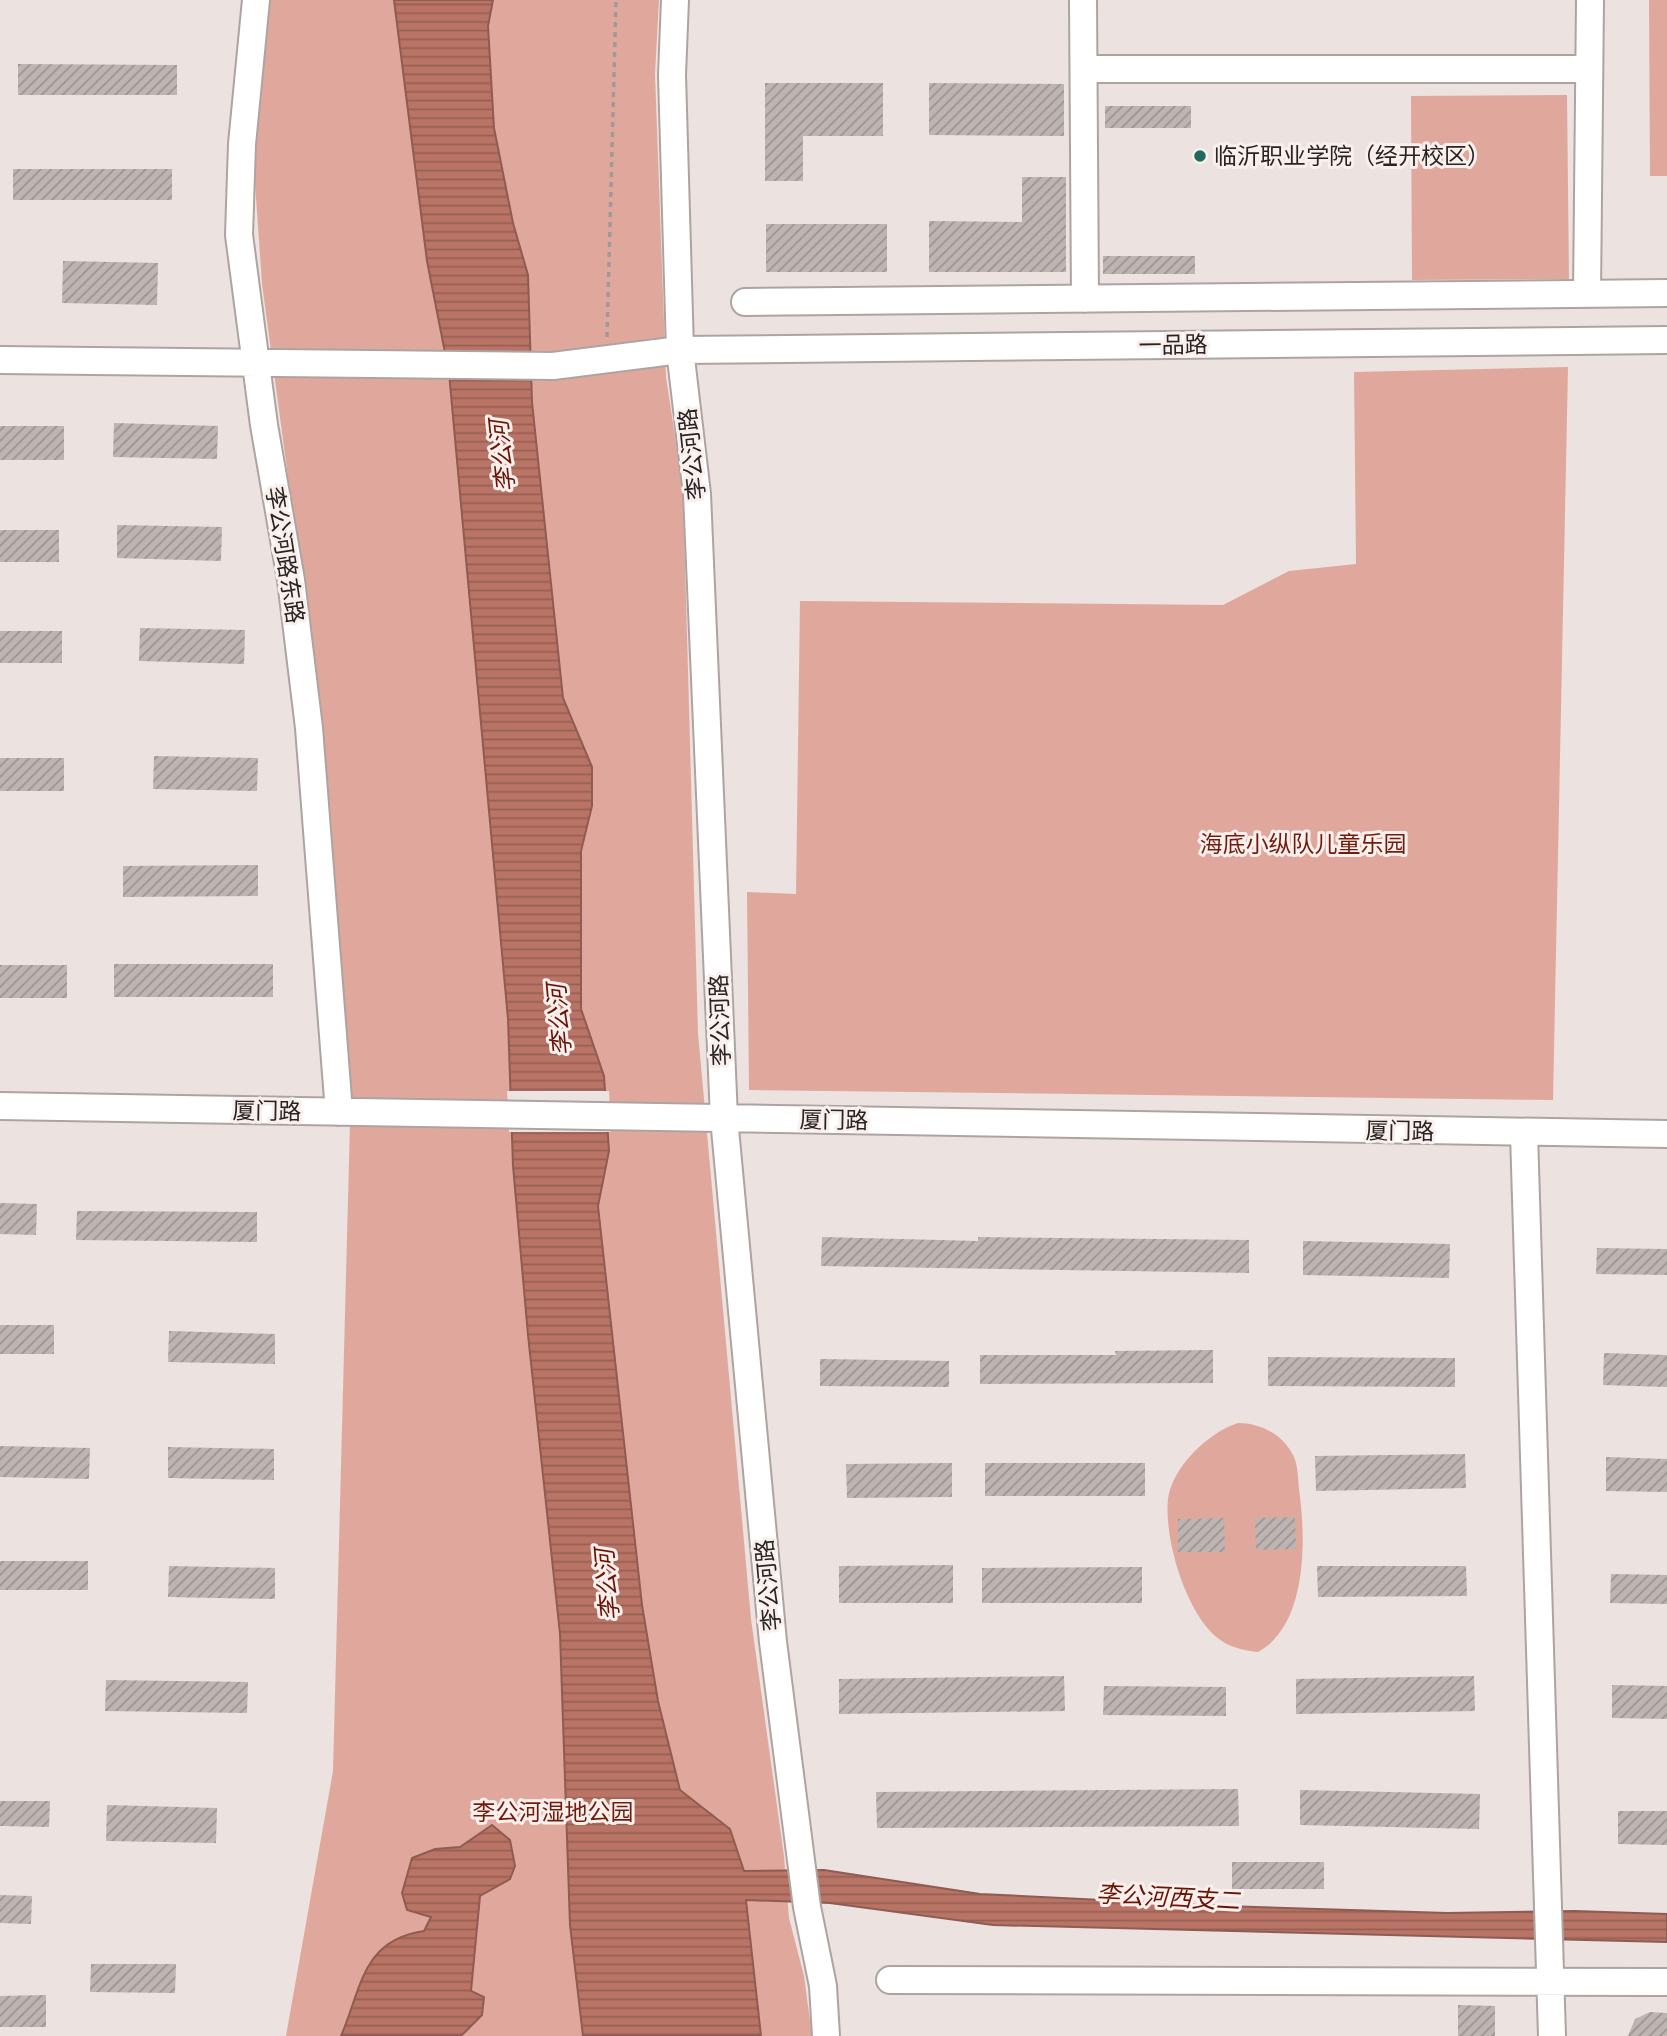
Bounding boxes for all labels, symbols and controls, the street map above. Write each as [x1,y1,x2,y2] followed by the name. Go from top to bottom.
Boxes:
[1214,142,1490,170] place label: 临沂职业学院（经开校区）
[1192,148,1208,164] marker: 临沂职业学院（经开校区）
[1138,330,1208,360] street label: 一品路
[673,407,711,501] street label: 李公河路
[483,415,520,493] water label: 李公河
[260,485,310,625] street label: 李公河路东路
[1200,830,1407,858] park label: 海底小纵队儿童乐园
[704,974,736,1066] street label: 李公河路
[541,979,577,1057] water label: 李公河
[232,1096,302,1126] street label: 厦门路
[799,1105,869,1135] street label: 厦门路
[1365,1116,1435,1146] street label: 厦门路
[750,1538,786,1632] street label: 李公河路
[589,1544,625,1622] water label: 李公河
[473,1798,634,1826] park label: 李公河湿地公园
[1095,1879,1242,1915] water label: 李公河西支二

